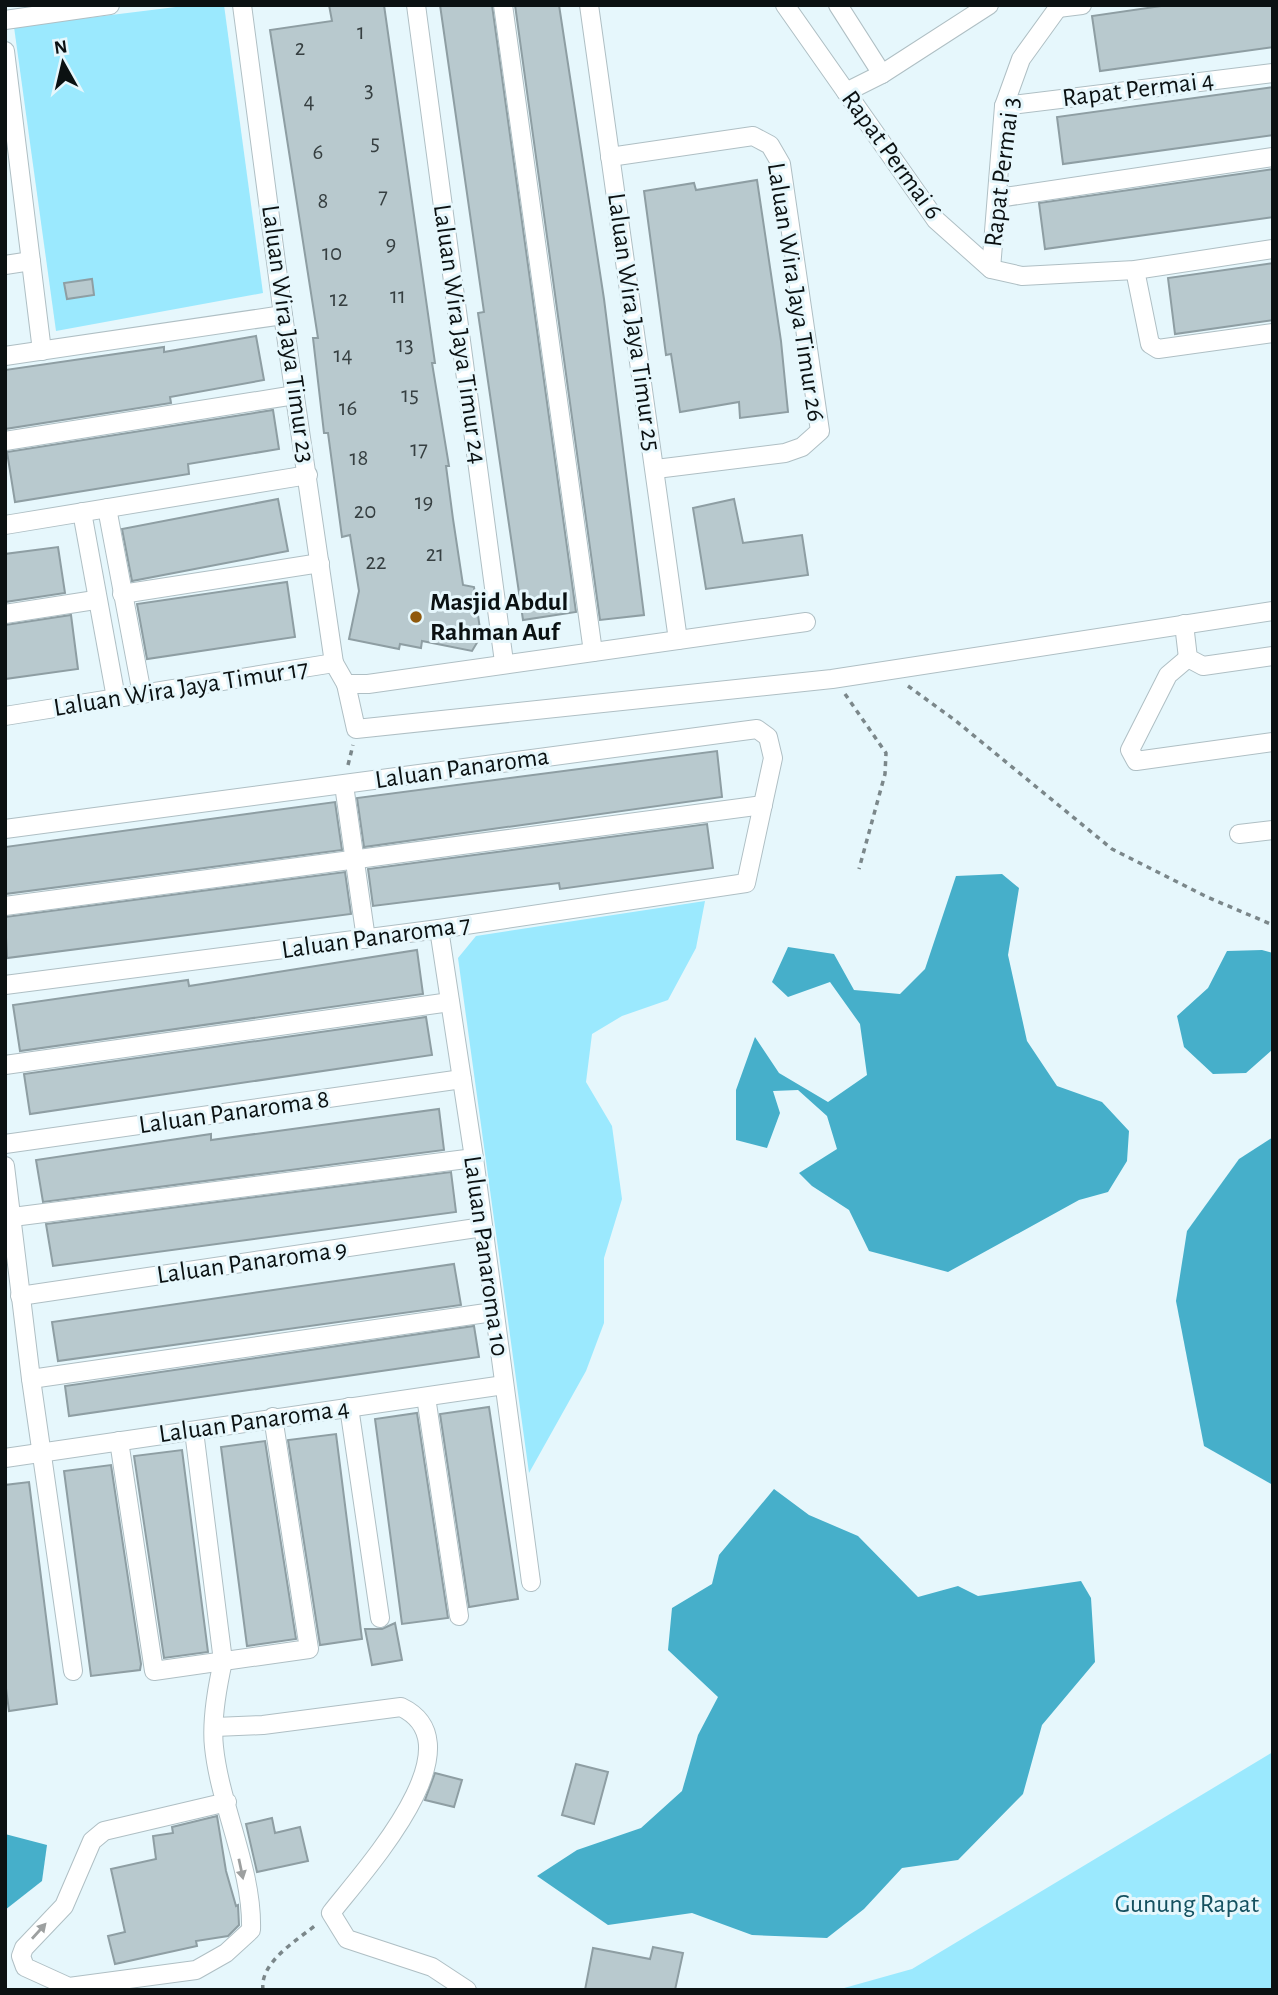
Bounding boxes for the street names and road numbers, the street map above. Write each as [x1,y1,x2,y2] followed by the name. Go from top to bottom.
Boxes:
[1061,67,1215,111] street label: Rapat Permai 4
[837,86,947,224] street label: Rapat Permai 6
[980,96,1024,248] street label: Rapat Permai 3
[763,161,829,423] street label: Laluan Wira Jaya Timur 26
[603,191,665,453] street label: Laluan Wira Jaya Timur 25
[429,202,491,466] street label: Laluan Wira Jaya Timur 24
[257,203,319,465] street label: Laluan Wira Jaya Timur 23
[52,655,310,721] street label: Laluan Wira Jaya Timur 17
[373,743,551,793] street label: Laluan Panaroma
[280,911,472,963] street label: Laluan Panaroma 7
[137,1086,331,1138] street label: Laluan Panaroma 8
[459,1154,513,1358] street label: Laluan Panaroma 10
[155,1236,349,1288] street label: Laluan Panaroma 9
[157,1395,351,1447] street label: Laluan Panaroma 4

